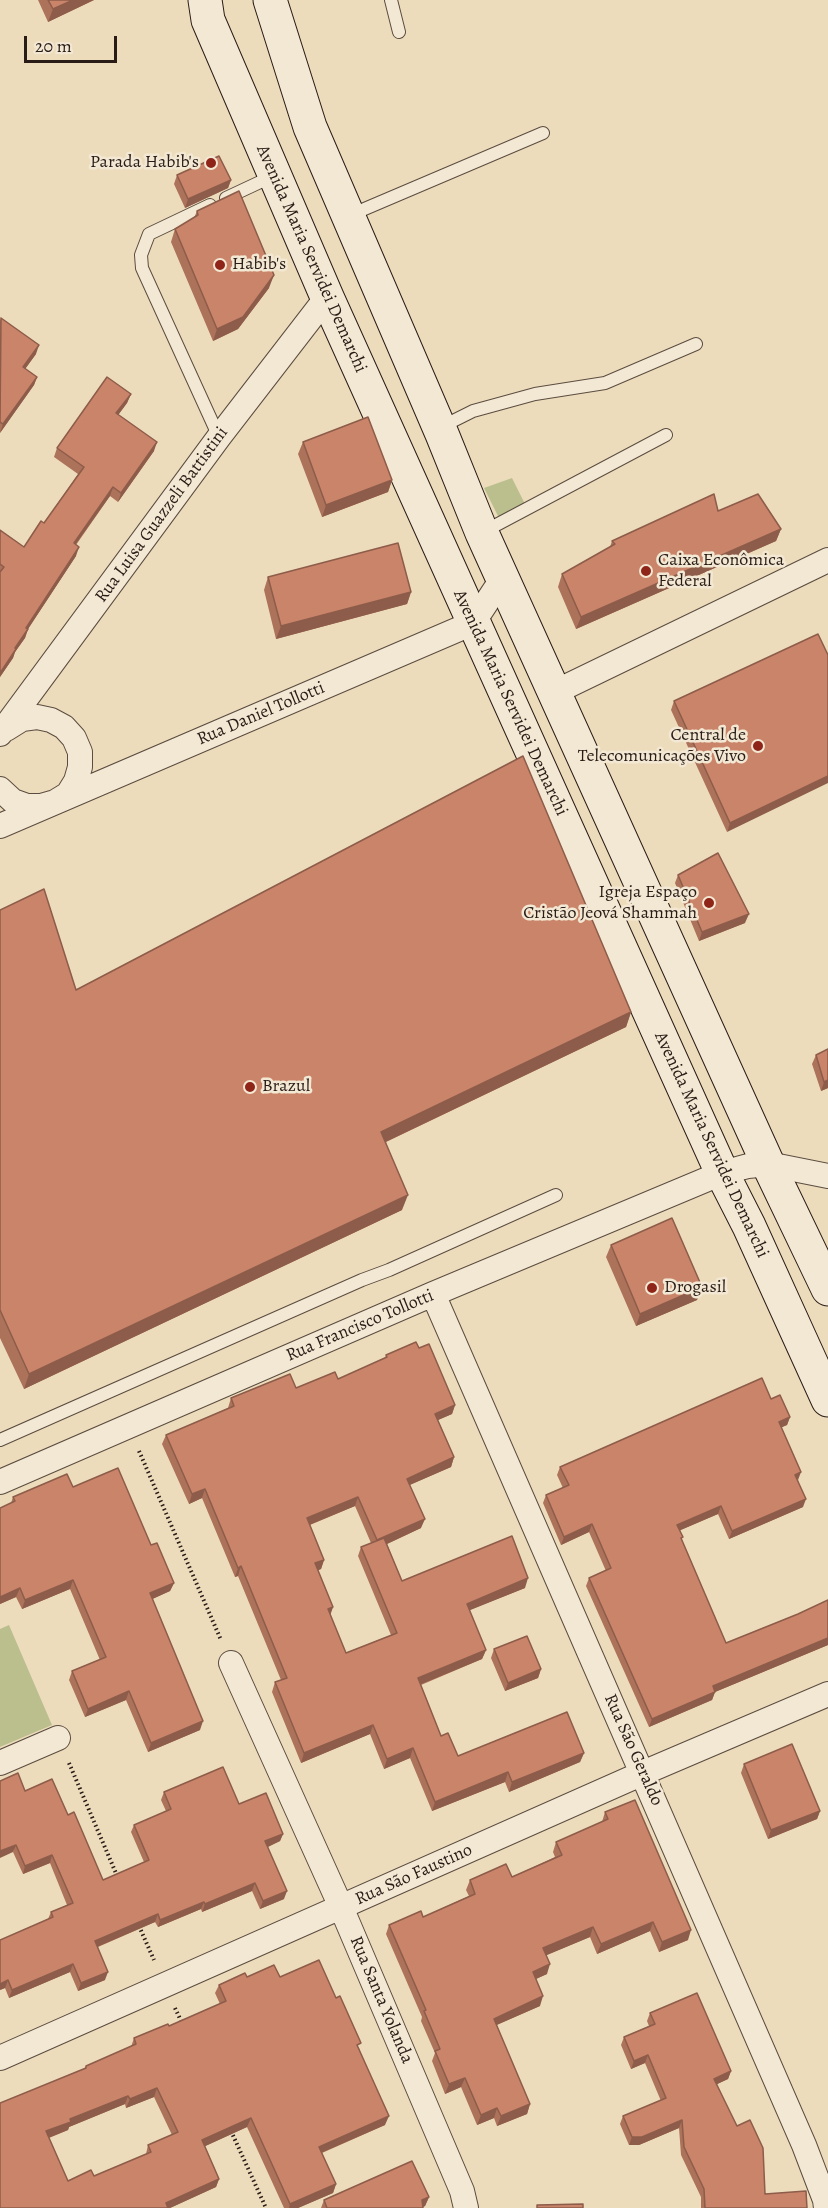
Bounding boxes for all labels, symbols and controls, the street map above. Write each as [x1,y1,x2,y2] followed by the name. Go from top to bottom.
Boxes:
[27,24,120,62] scale bar
[35,34,72,58] text: 20 m
[251,142,371,376] street label: Avenida Maria Servidei Demarchi
[90,152,199,174] place label: Parada Habib's
[204,156,218,170] marker: Parada Habib's
[232,254,286,276] place label: Habib's
[213,258,227,272] marker: Habib's
[91,423,233,607] street label: Rua Luisa Guazzeli Battistini
[658,550,784,592] place label: Caixa Econômica Federal
[639,564,653,578] marker: Caixa Econômica Federal
[448,587,572,819] street label: Avenida Maria Servidei Demarchi
[194,677,328,751] street label: Rua Daniel Tollotti
[578,725,746,768] place label: Central de Telecomunicações Vivo
[751,739,765,753] marker: Central de Telecomunicações Vivo
[523,882,697,924] place label: Igreja Espaço Cristão Jeová Shammah
[702,896,716,910] marker: Igreja Espaço Cristão Jeová Shammah
[649,1029,773,1261] street label: Avenida Maria Servidei Demarchi
[262,1076,310,1098] place label: Brazul
[243,1080,257,1094] marker: Brazul
[664,1277,726,1299] place label: Drogasil
[645,1281,659,1295] marker: Drogasil
[283,1285,437,1367] street label: Rua Francisco Tollotti
[599,1691,667,1809] street label: Rua São Geraldo
[352,1840,476,1910] street label: Rua São Faustino
[344,1933,418,2067] street label: Rua Santa Yolanda

